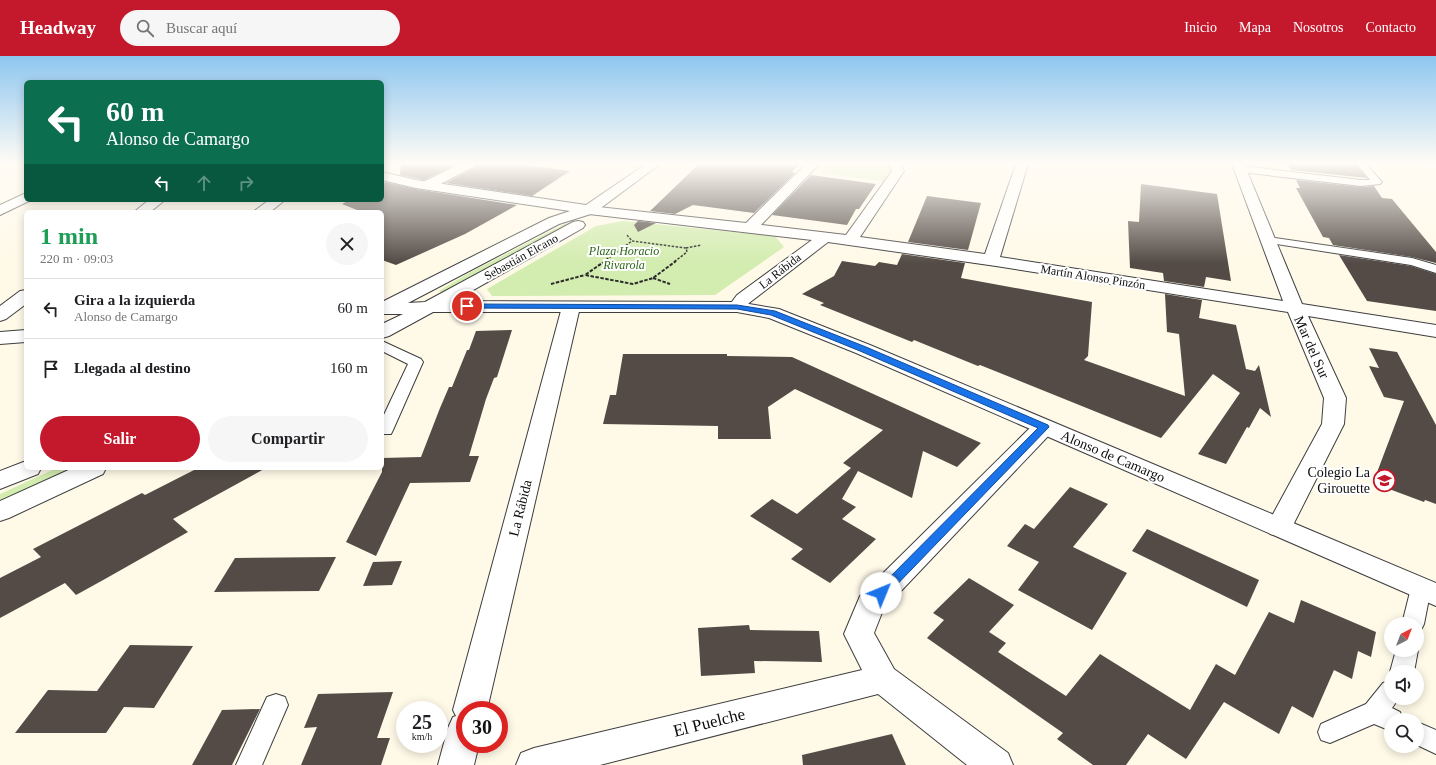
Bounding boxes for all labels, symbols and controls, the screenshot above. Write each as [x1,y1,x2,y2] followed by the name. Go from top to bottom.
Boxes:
[120,10,400,46] search box
[20,17,96,38] text: Headway
[134,17,156,39] icon: search
[166,20,237,36] text: Buscar aquí
[1184,20,1217,35] text: Inicio
[1239,20,1271,35] text: Mapa
[1293,20,1343,35] text: Nosotros
[1365,20,1416,35] text: Contacto
[40,96,92,148] icon: left
[106,96,164,127] text: 60 m
[106,129,250,149] text: Alonso de Camargo
[151,172,173,194] icon: left
[193,172,215,194] icon: ahead
[235,172,257,194] icon: right
[40,223,98,249] text: 1 min
[326,223,368,265] button: close
[482,231,560,283] street label: Sebastián Elcano
[588,244,659,272] park label: Plaza Horacio Rivarola
[756,250,804,292] street label: La Rábida
[40,251,113,266] text: 220 m · 09:03
[1040,262,1146,292] street label: Martín Alonso Pinzón
[450,289,484,323] pin
[74,292,195,308] text: Gira a la izquierda
[456,295,478,317] icon: arrive
[40,298,62,320] icon: left
[338,300,368,316] text: 60 m
[74,309,178,324] text: Alonso de Camargo
[1291,314,1332,381] street label: Mar del Sur
[40,358,62,380] icon: arrive
[74,360,191,376] text: Llegada al destino
[330,360,368,376] text: 160 m
[40,416,200,462] button: Salir
[208,416,368,462] button: Compartir
[1058,428,1167,485] street label: Alonso de Camargo
[1307,465,1371,496] place label: Colegio La Girouette
[1372,467,1398,493] school or university icon: Colegio La Girouette
[506,477,535,538] street label: La Rábida
[860,572,902,614] position arrow
[1384,617,1424,657] north arrow
[1384,617,1424,753] map controls
[1384,665,1424,705] button: sound
[456,701,508,753] speed limit sign: 30
[671,704,747,741] street label: El Puelche
[412,711,432,733] text: 25
[1384,713,1424,753] button: search
[412,731,432,742] text: km/h

